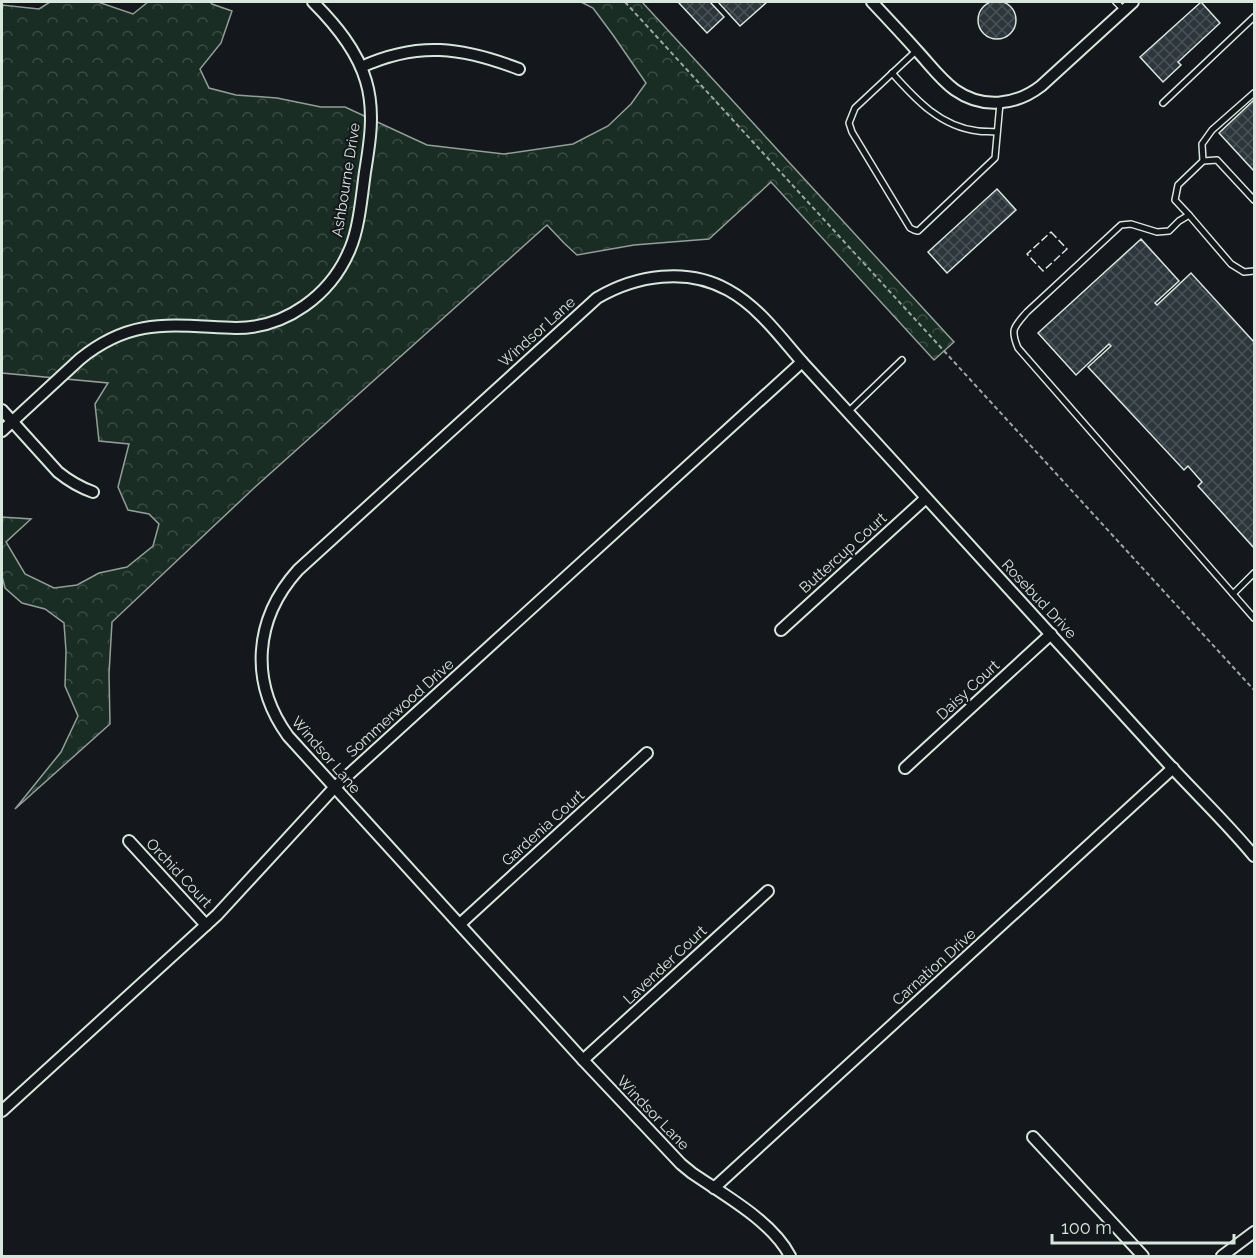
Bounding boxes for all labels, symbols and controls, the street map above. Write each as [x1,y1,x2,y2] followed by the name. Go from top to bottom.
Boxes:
[328,121,364,238] street label: Ashbourne Drive
[495,293,579,371] street label: Windsor Lane
[796,509,890,597] street label: Buttercup Court
[998,556,1080,642] street label: Rosebud Drive
[343,655,458,761] street label: Sommerwood Drive
[933,656,1003,724] street label: Daisy Court
[288,713,365,797] street label: Windsor Lane
[498,786,588,870] street label: Gardenia Court
[142,835,216,911] street label: Orchid Court
[620,922,710,1008] street label: Lavender Court
[889,925,980,1009] street label: Carnation Drive
[613,1072,693,1154] street label: Windsor Lane
[1052,1207,1234,1245] scale bar
[1061,1217,1112,1238] text: 100 m

